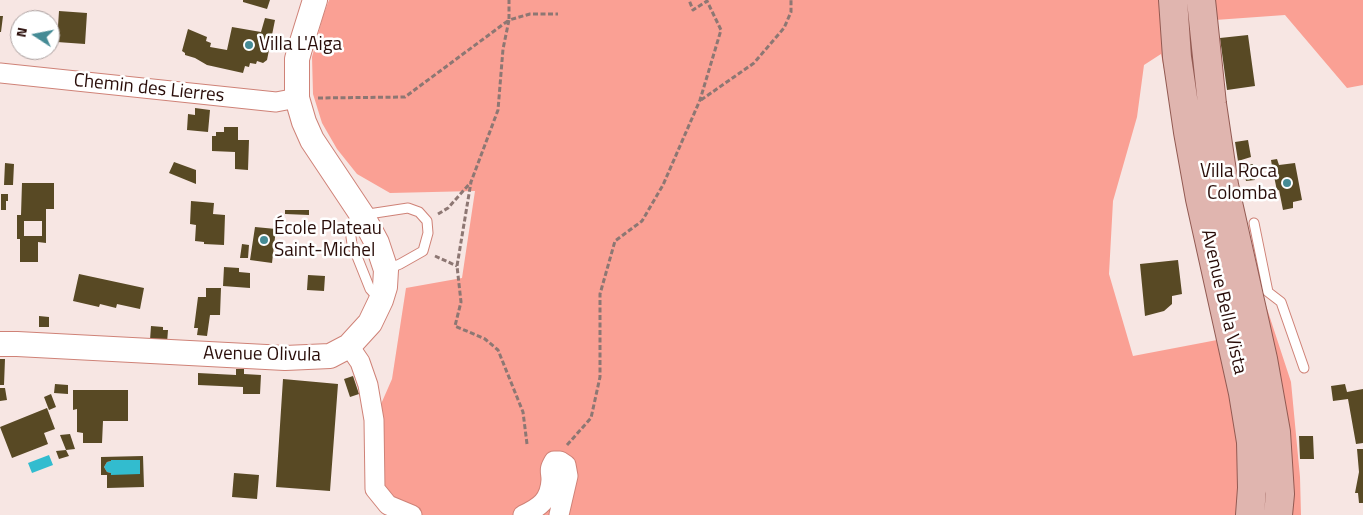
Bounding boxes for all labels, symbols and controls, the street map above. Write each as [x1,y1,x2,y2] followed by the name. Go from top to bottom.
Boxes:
[10,10,60,60] north arrow
[10,25,32,39] text: N
[259,34,342,56] place label: Villa L'Aiga
[243,39,255,51] marker: Villa L'Aiga
[72,70,226,108] street label: Chemin des Lierres
[1200,161,1277,205] place label: Villa Roca Colomba
[1281,177,1293,189] marker: Villa Roca Colomba
[274,218,382,262] place label: École Plateau Saint-Michel
[1195,228,1251,376] street label: Avenue Bella Vista
[258,234,270,246] marker: École Plateau Saint-Michel
[203,343,321,367] street label: Avenue Olivula

